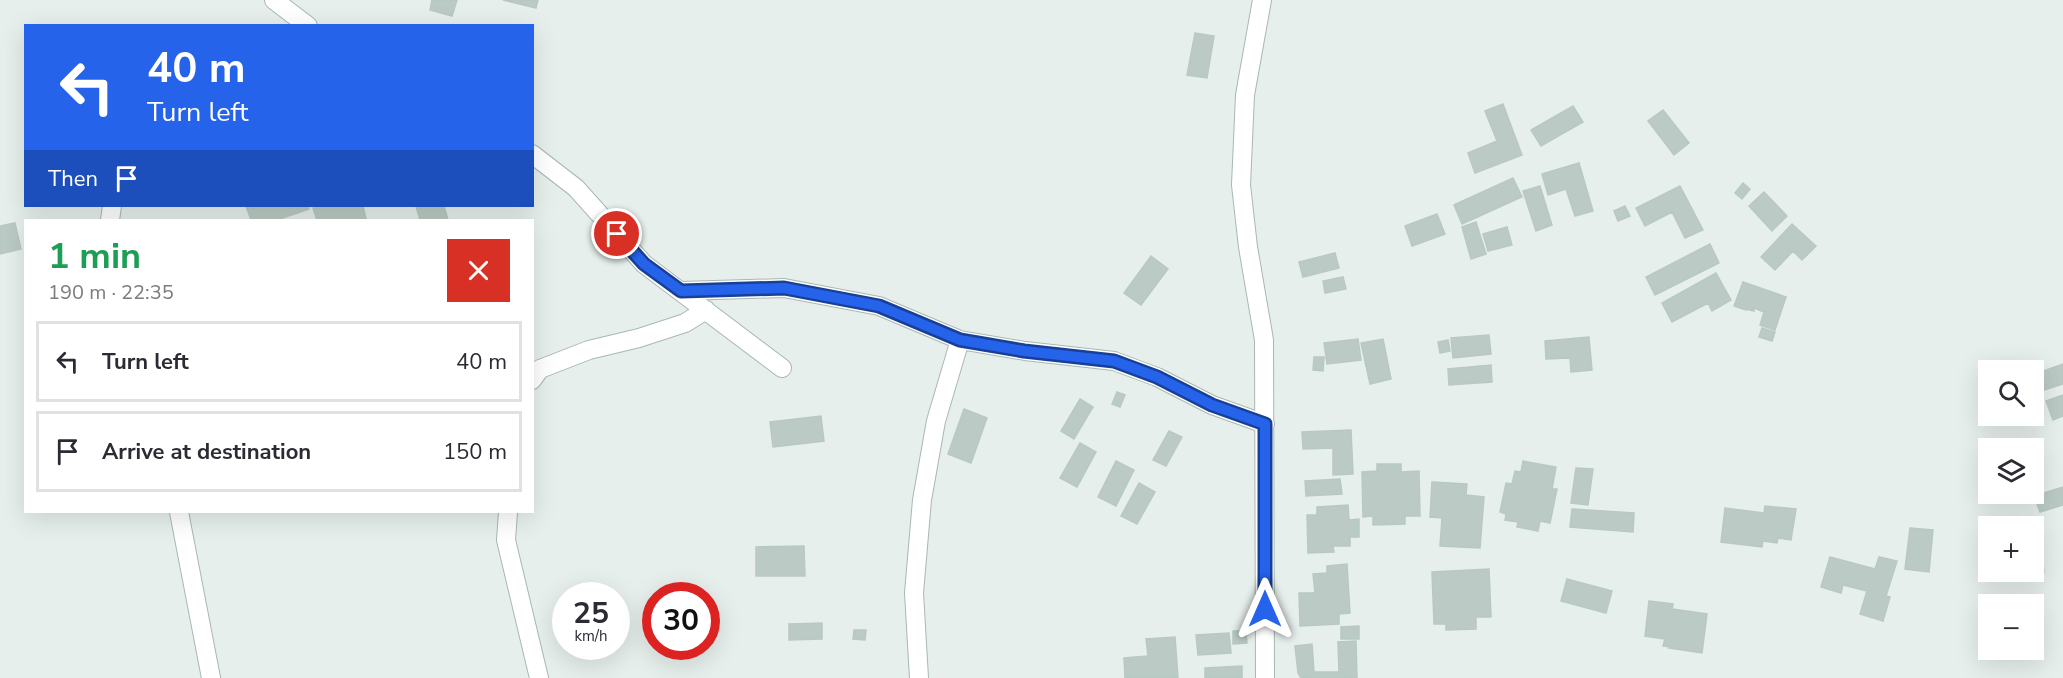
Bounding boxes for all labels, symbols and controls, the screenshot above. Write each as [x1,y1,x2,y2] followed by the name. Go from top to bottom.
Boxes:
[147,40,246,97] text: 40 m
[48,48,126,126] icon: left
[147,94,248,131] text: Turn left
[110,162,143,195] icon: arrive
[48,164,98,194] text: Then
[591,208,642,259] pin
[600,217,633,250] icon: arrive
[48,232,141,281] text: 1 min
[447,239,510,302] button: close
[48,279,174,306] text: 190 m · 22:35
[51,345,84,378] icon: left
[102,347,189,377] text: Turn left
[456,347,507,377] text: 40 m
[1978,360,2044,660] map controls
[1978,360,2044,426] button: search
[51,435,84,468] icon: arrive
[102,437,311,467] text: Arrive at destination
[443,437,507,467] text: 150 m
[1978,438,2044,504] button: layers
[1978,516,2044,582] button: +
[1233,577,1297,641] position arrow
[642,582,720,660] speed limit sign: 30
[573,593,609,634] text: 25
[1978,594,2044,660] button: −
[574,626,608,646] text: km/h

